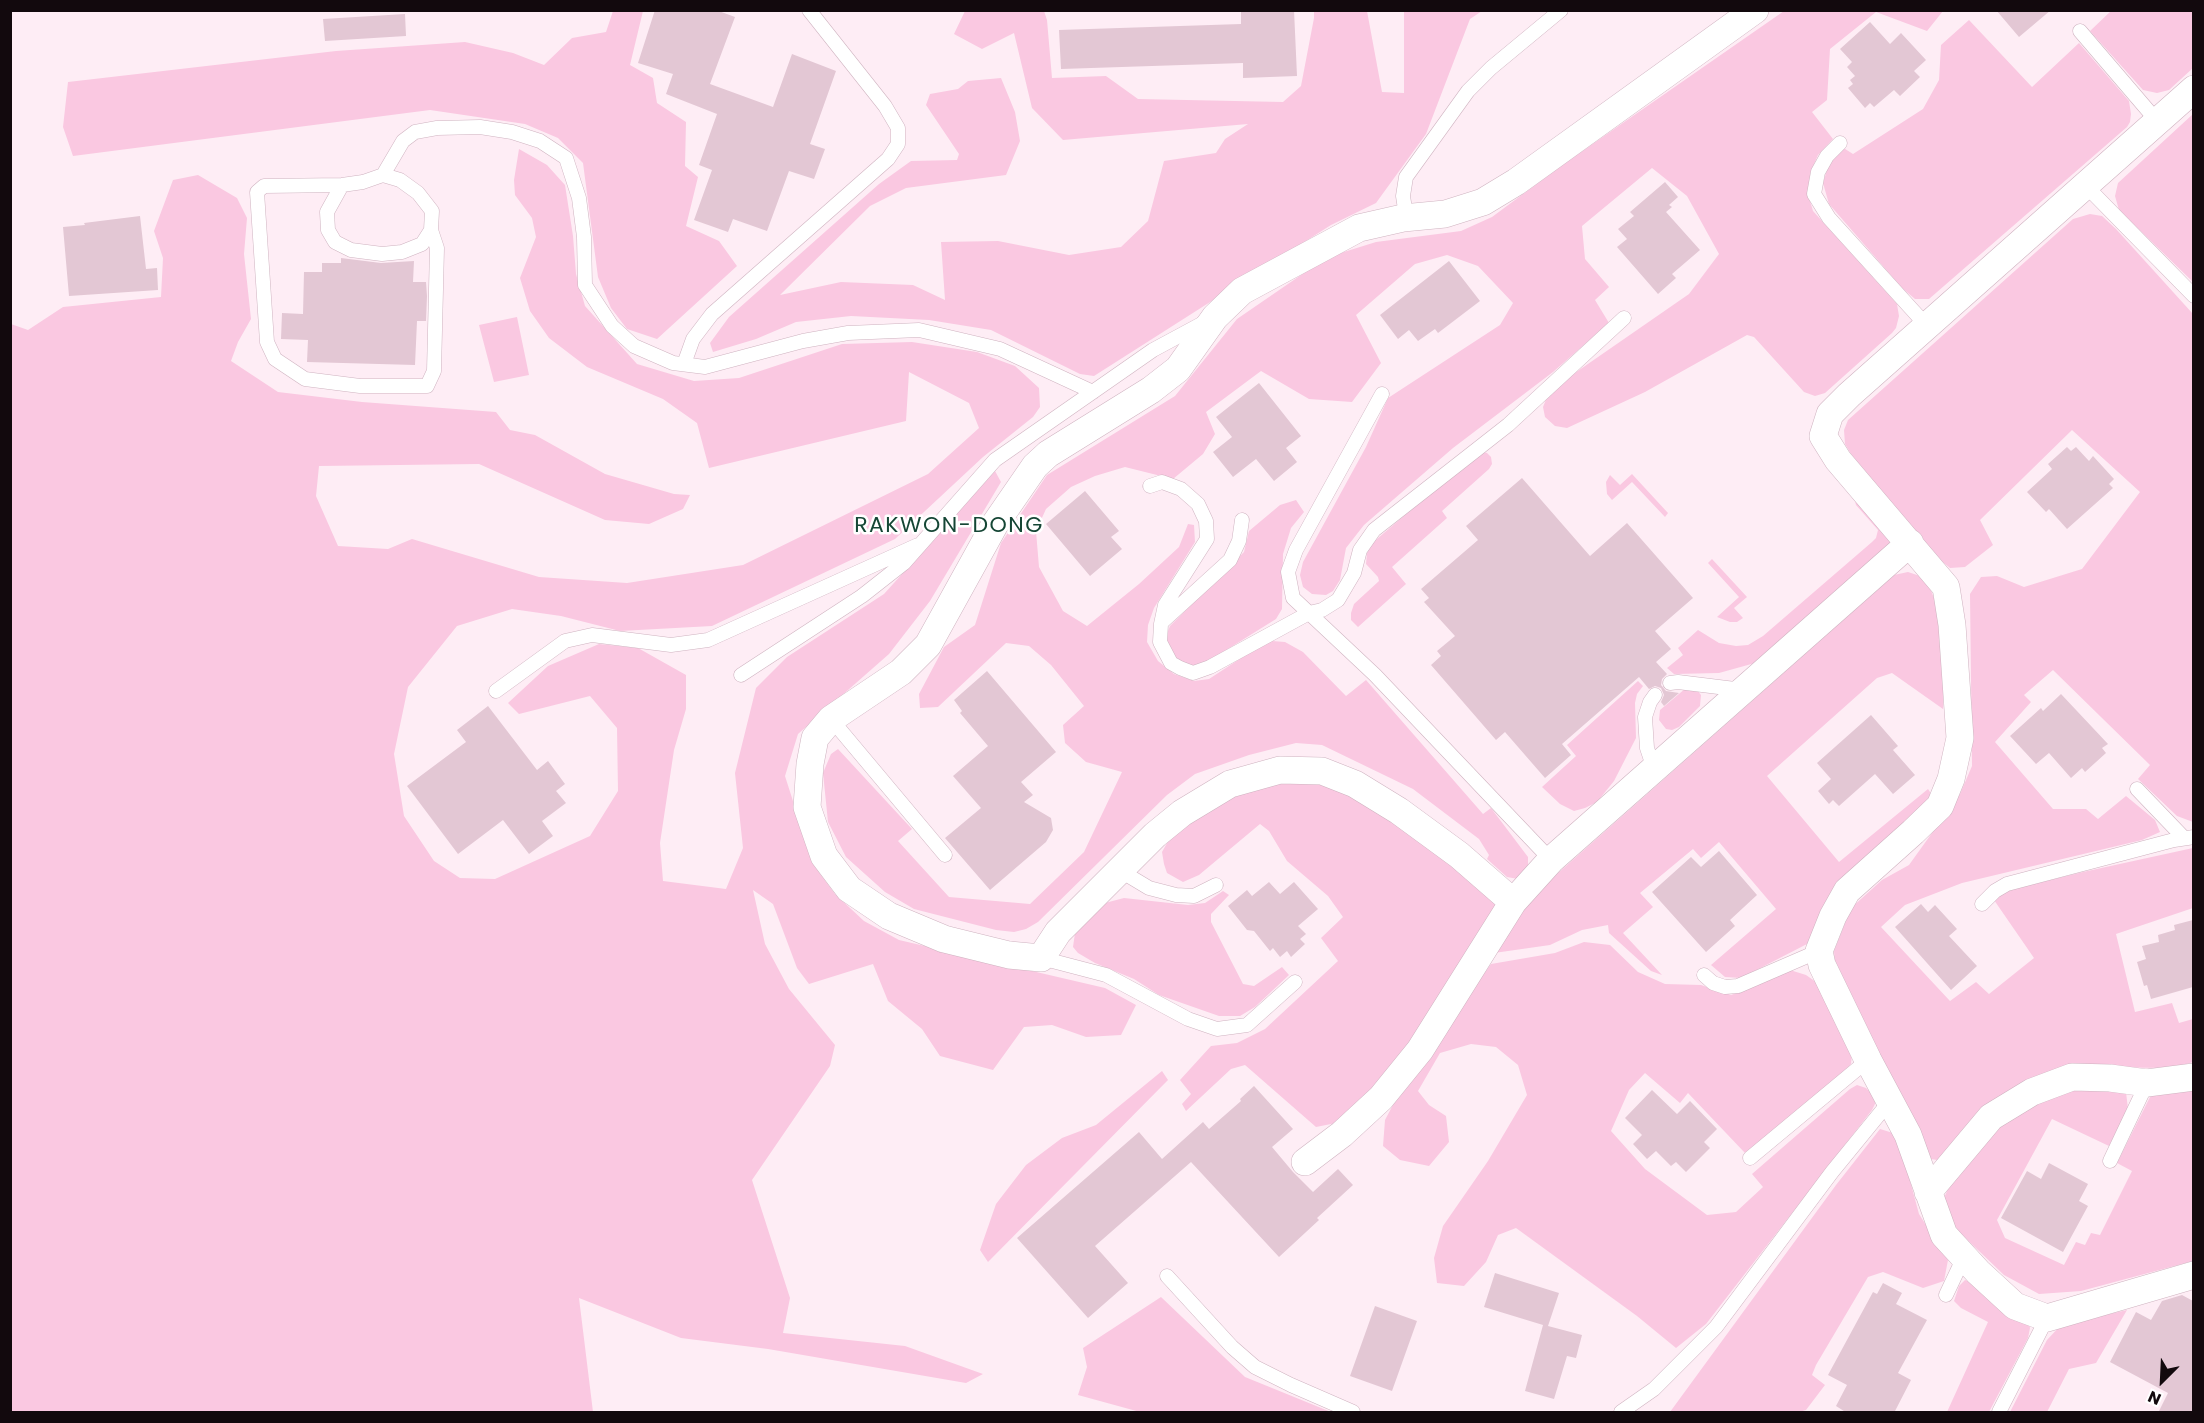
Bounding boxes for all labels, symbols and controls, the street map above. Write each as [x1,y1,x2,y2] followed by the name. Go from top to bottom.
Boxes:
[854,513,1044,539] district label: RAKWON-DONG
[2132,1351,2192,1411] north arrow
[2144,1385,2165,1411] text: N

